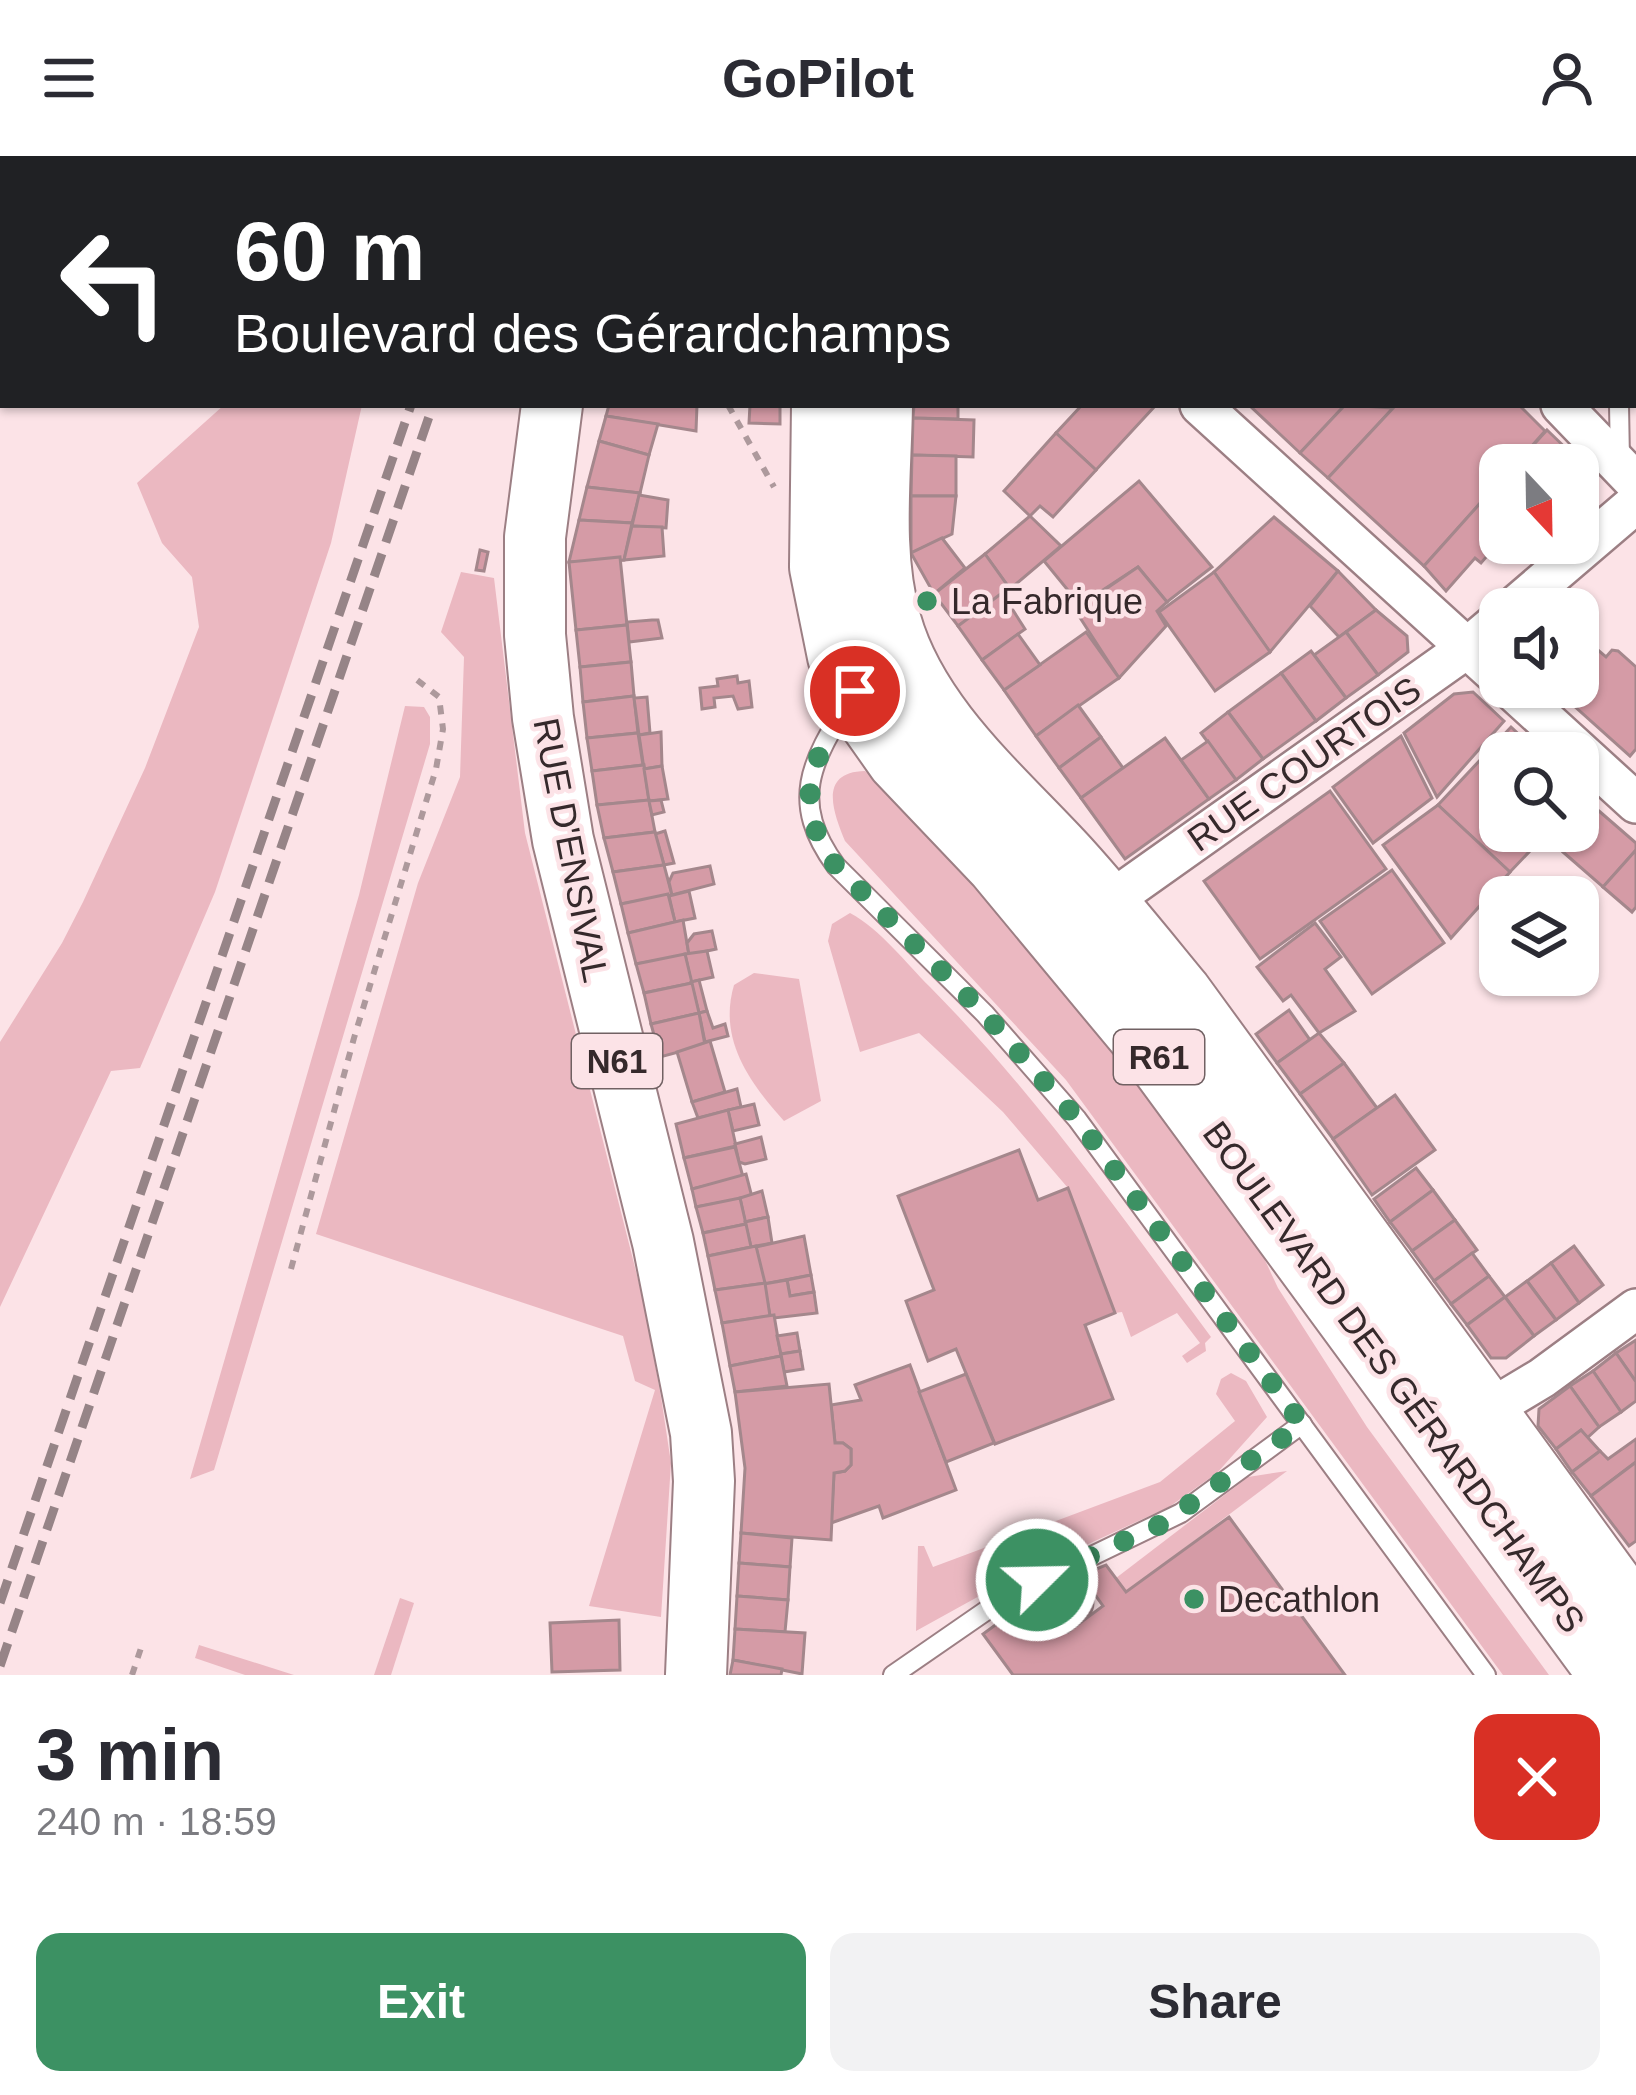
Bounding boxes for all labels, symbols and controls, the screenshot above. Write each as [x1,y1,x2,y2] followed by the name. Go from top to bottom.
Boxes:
[36,45,102,111] icon: menu
[1534,45,1600,111] icon: person
[722,48,914,108] text: GoPilot
[36,204,192,360] icon: left
[234,204,425,298] text: 60 m
[234,303,951,363] text: Boulevard des Gérardchamps
[1479,444,1599,564] north arrow
[1479,444,1599,996] map controls
[951,581,1143,622] place label: La Fabrique
[914,588,940,614] marker: La Fabrique
[1479,588,1599,708] button: sound
[804,640,906,742] pin
[822,658,888,724] icon: arrive
[1180,668,1428,860] street label: RUE COURTOIS
[525,714,617,986] street label: RUE D'ENSIVAL
[1479,732,1599,852] button: search
[1479,876,1599,996] button: layers
[1114,1030,1204,1084] road number: R61
[572,1034,662,1088] road number: N61
[1195,1114,1593,1640] street label: BOULEVARD DES GÉRARDCHAMPS
[974,1517,1100,1643] position arrow
[1218,1579,1380,1620] place label: Decathlon
[1181,1586,1207,1612] marker: Decathlon
[1474,1714,1600,1840] button: close
[36,1715,224,1795] text: 3 min
[36,1800,277,1843] text: 240 m · 18:59
[36,1933,806,2071] button: Exit
[830,1933,1600,2071] button: Share

